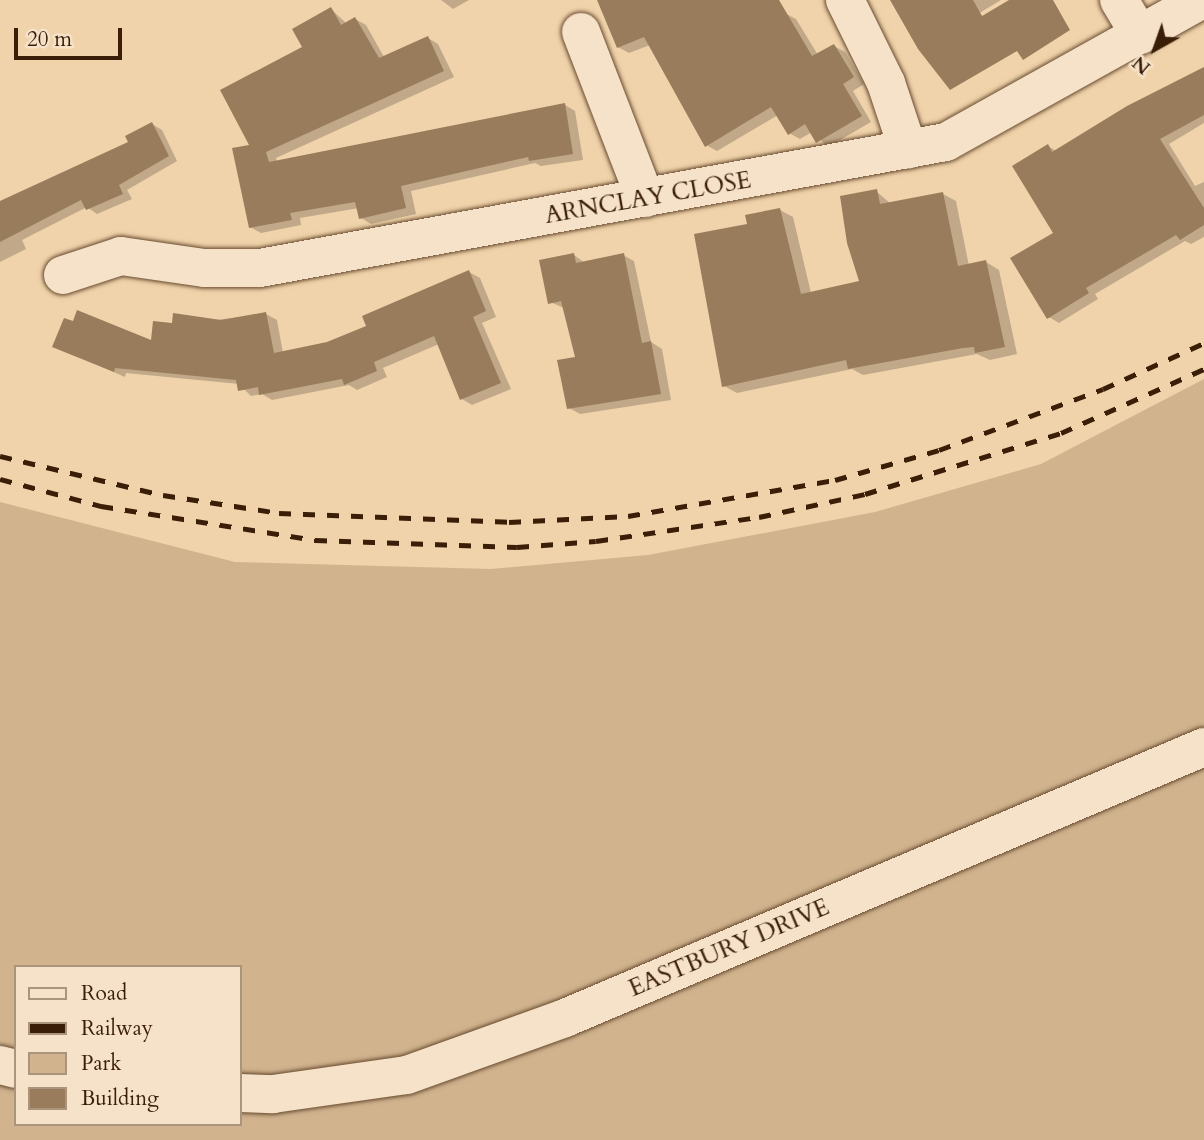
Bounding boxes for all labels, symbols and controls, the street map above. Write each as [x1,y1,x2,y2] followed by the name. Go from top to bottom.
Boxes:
[18,14,126,58] scale bar
[1120,14,1190,84] north arrow
[27,25,72,54] text: 20 m
[1127,50,1156,80] text: N
[543,166,753,230] street label: ARNCLAY CLOSE
[624,893,834,1003] street label: EASTBURY DRIVE
[14,965,242,1126] legend
[81,979,127,1008] text: Road
[81,1014,153,1043] text: Railway
[81,1049,121,1078] text: Park
[81,1084,159,1113] text: Building

